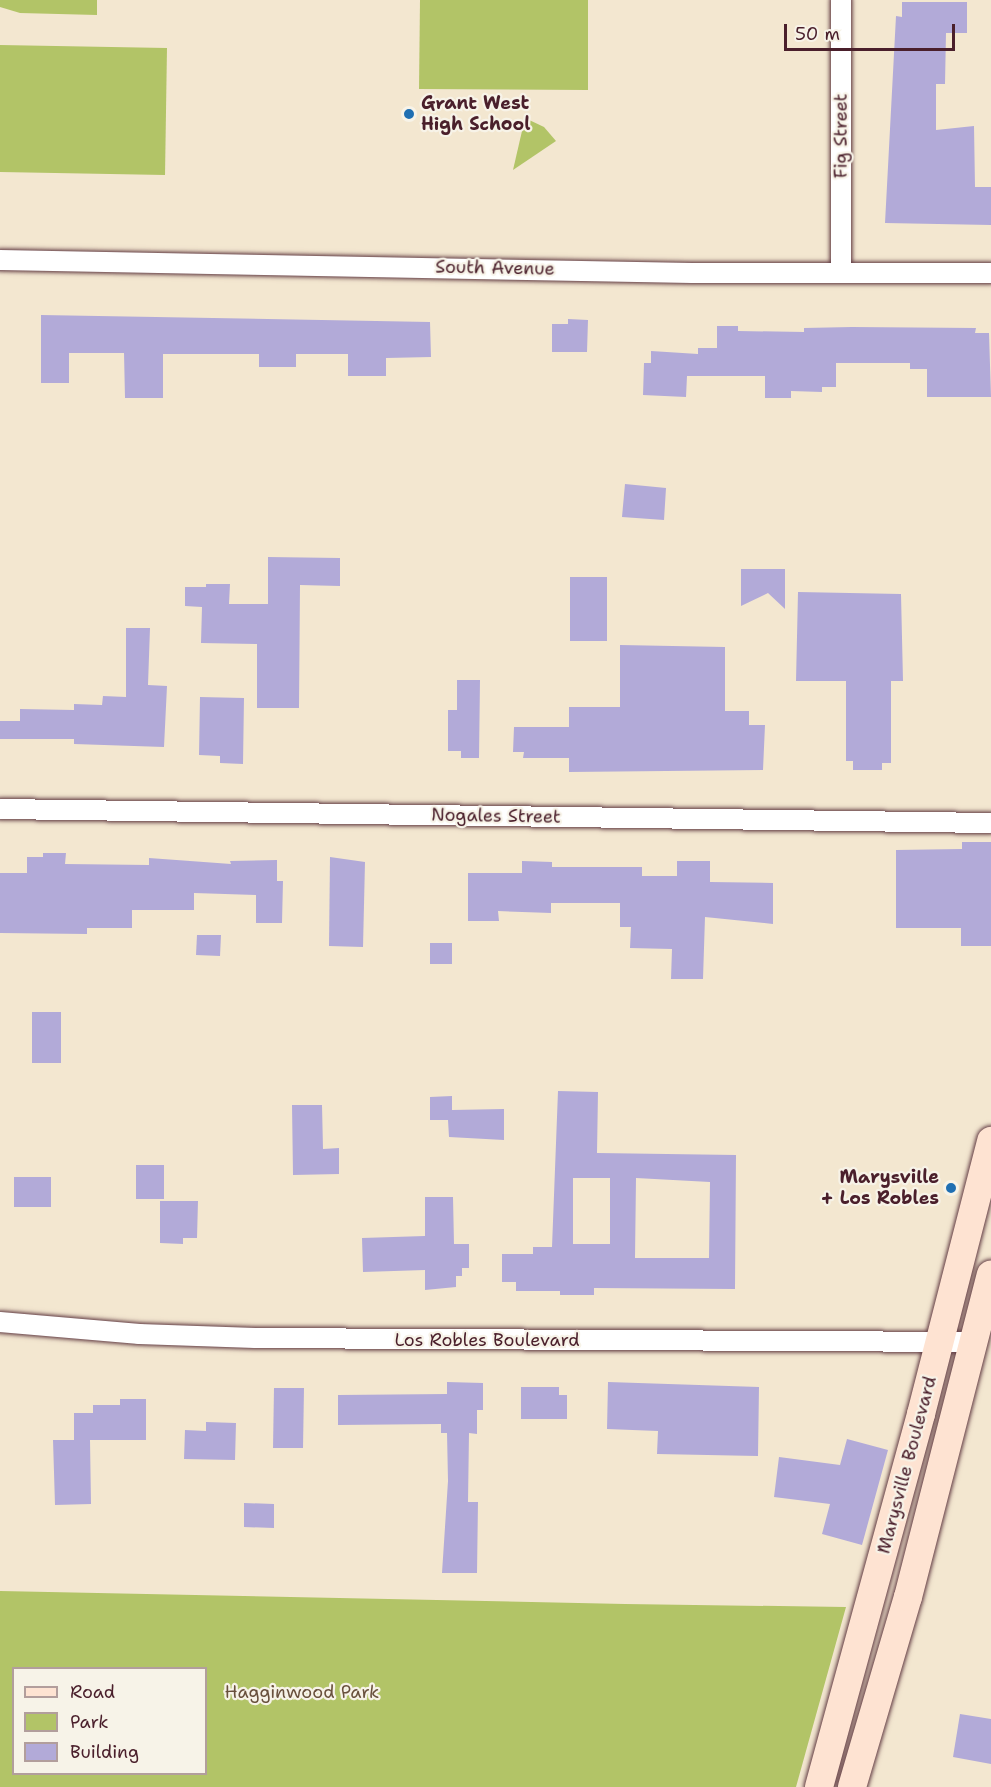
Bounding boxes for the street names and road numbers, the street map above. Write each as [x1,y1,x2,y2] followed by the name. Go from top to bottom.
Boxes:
[830,94,852,178] street label: Fig Street
[435,256,555,280] street label: South Avenue
[431,804,561,828] street label: Nogales Street
[394,1329,580,1351] street label: Los Robles Boulevard
[873,1374,941,1556] street label: Marysville Boulevard

